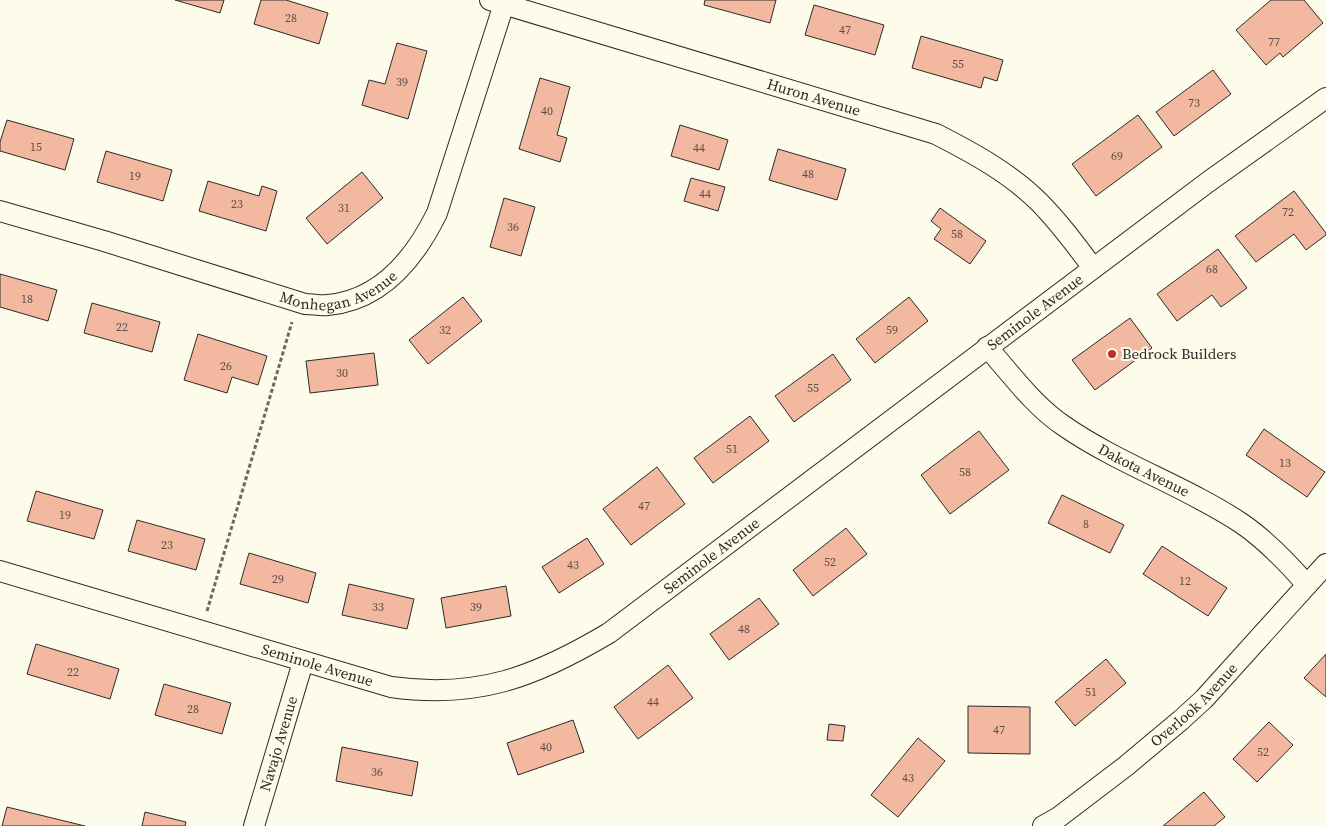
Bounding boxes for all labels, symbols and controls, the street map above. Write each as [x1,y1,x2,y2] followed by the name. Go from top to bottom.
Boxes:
[285,10,297,26] house number: 28
[839,22,851,38] house number: 47
[1268,34,1280,50] house number: 77
[952,56,964,72] house number: 55
[765,73,863,121] street label: Huron Avenue
[396,74,408,90] house number: 39
[1188,95,1200,111] house number: 73
[541,103,553,119] house number: 40
[30,139,42,155] house number: 15
[693,140,705,156] house number: 44
[1111,148,1123,164] house number: 69
[802,166,814,182] house number: 48
[129,168,141,184] house number: 19
[699,186,711,202] house number: 44
[231,196,243,212] house number: 23
[338,200,350,216] house number: 31
[1282,204,1294,220] house number: 72
[507,219,519,235] house number: 36
[951,226,963,242] house number: 58
[1206,261,1218,277] house number: 68
[277,265,402,315] street label: Monhegan Avenue
[982,268,1087,355] street label: Seminole Avenue
[21,291,33,307] house number: 18
[116,319,128,335] house number: 22
[439,322,451,338] house number: 32
[886,322,898,338] house number: 59
[1122,343,1237,364] place label: Bedrock Builders
[1106,348,1118,360] marker: Bedrock Builders
[220,358,232,374] house number: 26
[336,365,348,381] house number: 30
[807,380,819,396] house number: 55
[1095,438,1194,502] street label: Dakota Avenue
[726,441,738,457] house number: 51
[1279,455,1291,471] house number: 13
[959,464,971,480] house number: 58
[638,498,650,514] house number: 47
[59,507,71,523] house number: 19
[659,512,764,599] street label: Seminole Avenue
[1083,516,1089,532] house number: 8
[161,537,173,553] house number: 23
[824,554,836,570] house number: 52
[567,557,579,573] house number: 43
[272,571,284,587] house number: 29
[1179,573,1191,589] house number: 12
[372,599,384,615] house number: 33
[470,599,482,615] house number: 39
[738,621,750,637] house number: 48
[259,638,376,691] street label: Seminole Avenue
[1146,658,1242,751] street label: Overlook Avenue
[67,664,79,680] house number: 22
[1085,684,1097,700] house number: 51
[254,693,302,794] street label: Navajo Avenue
[647,694,659,710] house number: 44
[187,701,199,717] house number: 28
[993,722,1005,738] house number: 47
[540,739,552,755] house number: 40
[1257,744,1269,760] house number: 52
[371,764,383,780] house number: 36
[902,770,914,786] house number: 43

